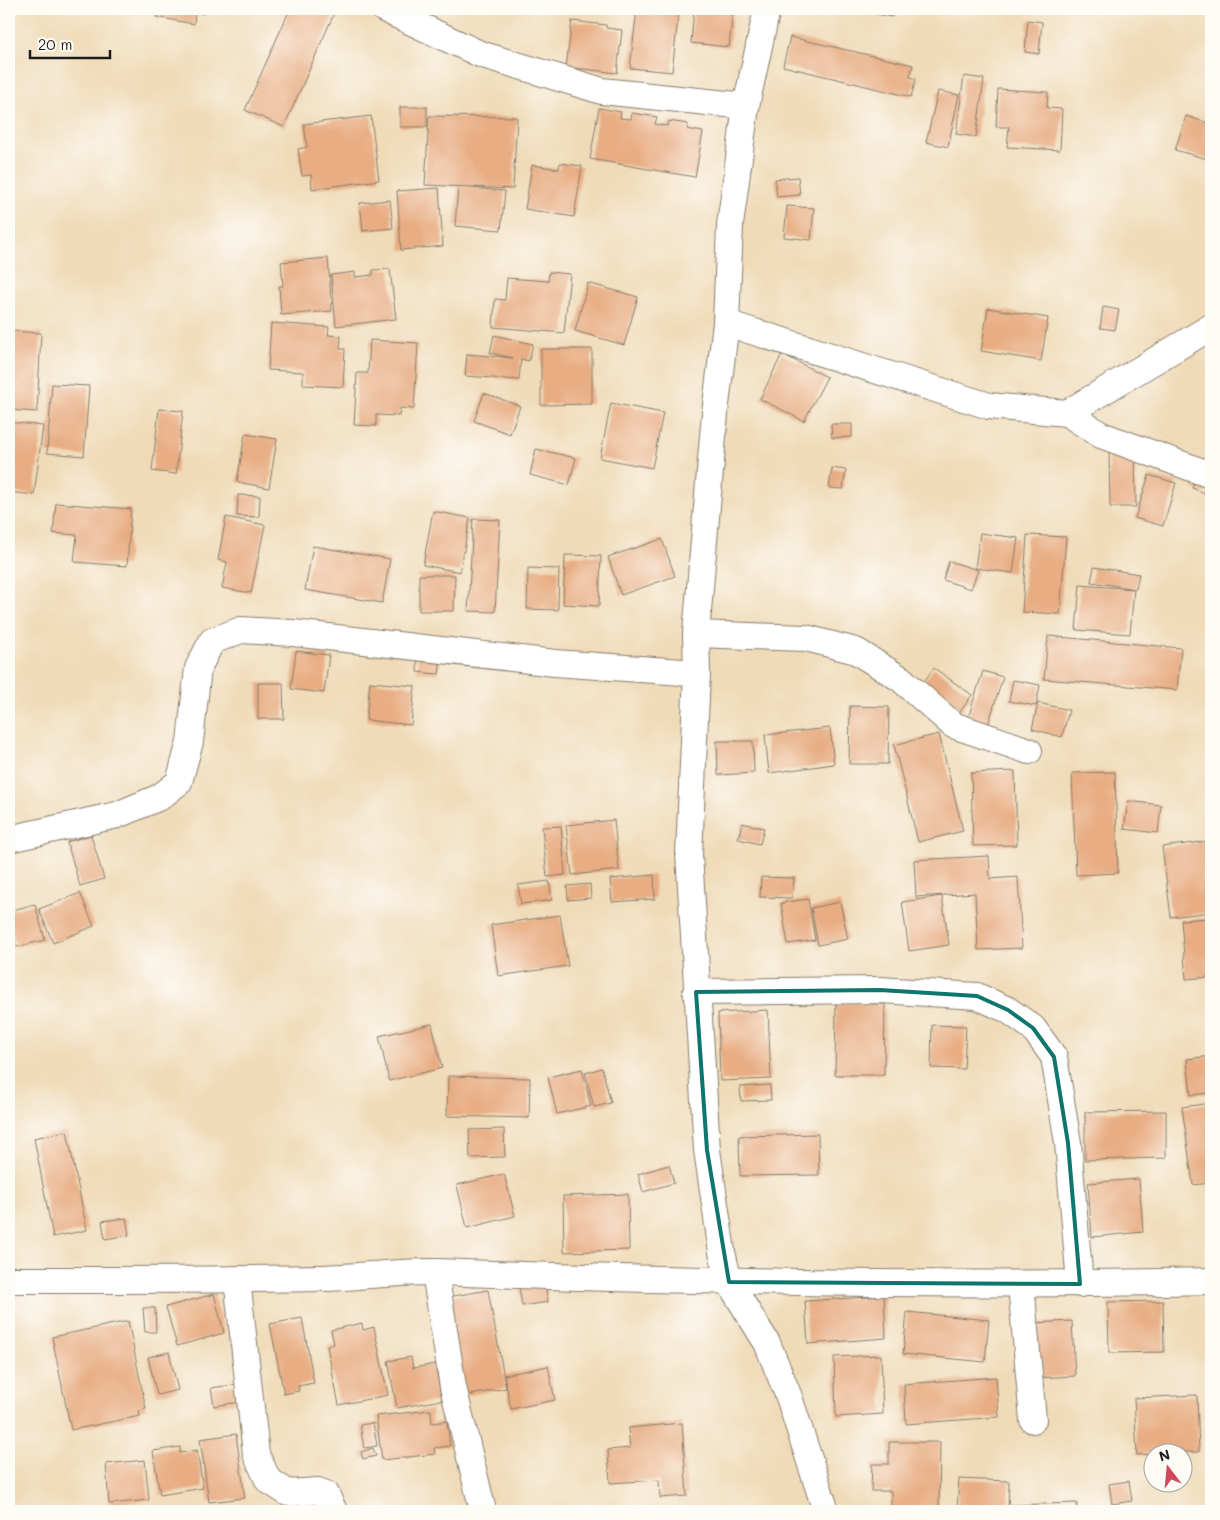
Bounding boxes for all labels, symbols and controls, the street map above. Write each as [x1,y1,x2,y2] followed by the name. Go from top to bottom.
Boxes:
[30,28,110,60] scale bar
[38,34,72,54] text: 20 m
[1142,1442,1192,1492] north arrow
[1157,1444,1172,1466] text: N

